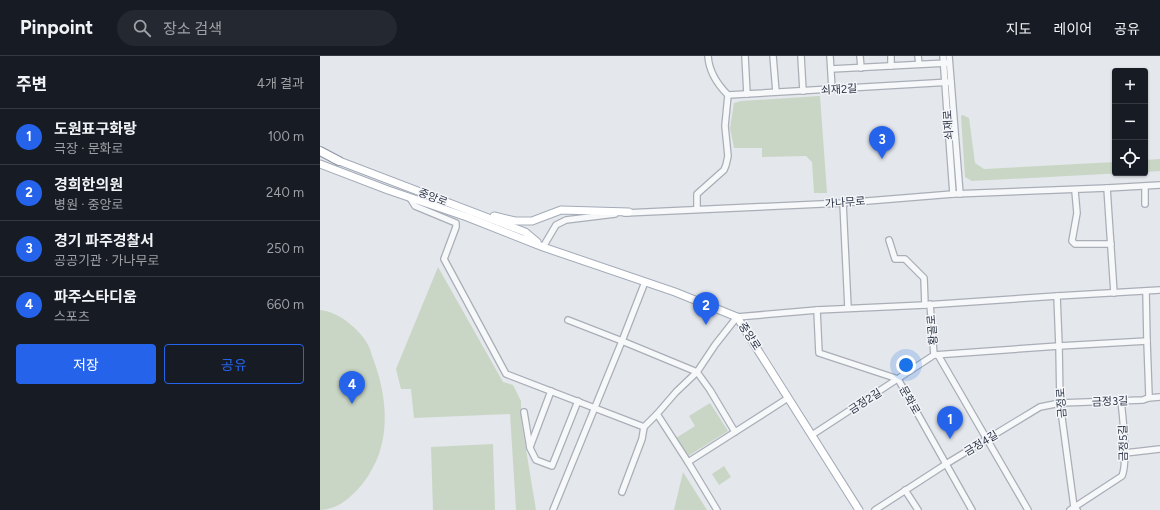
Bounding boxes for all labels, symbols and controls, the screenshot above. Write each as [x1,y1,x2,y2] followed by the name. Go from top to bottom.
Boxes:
[117,10,397,46] search box
[20,16,93,39] text: Pinpoint
[131,17,153,39] icon: search
[163,20,222,38] text: 장소 검색
[1006,21,1032,38] text: 지도
[1054,21,1092,38] text: 레이어
[1114,21,1140,38] text: 공유
[1112,68,1148,176] map controls
[1112,68,1148,104] button: +
[16,74,47,94] text: 주변
[257,76,304,91] text: 4개 결과
[820,82,858,97] street label: 쇠재2길
[1112,104,1148,140] button: −
[941,109,956,141] street label: 쇠재로
[54,120,137,138] text: 도원표구화랑
[869,126,895,159] pin: 3
[26,129,32,144] text: 1
[268,129,304,144] text: 100 m
[1112,140,1148,176] button: locate
[54,141,124,156] text: 극장 · 문화로
[54,176,123,194] text: 경희한의원
[25,185,33,200] text: 2
[266,185,304,200] text: 240 m
[416,186,449,209] street label: 중앙로
[824,195,866,210] street label: 가나무로
[54,197,124,212] text: 병원 · 중앙로
[54,232,154,250] text: 경기 파주경찰서
[25,241,33,256] text: 3
[267,241,304,256] text: 250 m
[54,253,159,268] text: 공공기관 · 가나무로
[54,288,137,306] text: 파주스타디움
[693,292,719,325] pin: 2
[25,297,33,312] text: 4
[267,297,304,312] text: 660 m
[54,309,90,324] text: 스포츠
[925,314,940,346] street label: 황골로
[736,320,763,353] street label: 중앙로
[16,344,156,384] button: 저장
[164,344,304,384] button: 공유
[896,355,916,375] your location
[339,371,365,404] pin: 4
[896,384,923,417] street label: 문화로
[846,386,884,417] street label: 금정2길
[1054,387,1069,419] street label: 금정로
[1092,394,1128,409] street label: 금정3길
[937,406,963,439] pin: 1
[1117,425,1130,461] street label: 금정5길
[962,428,1001,459] street label: 금정4길

